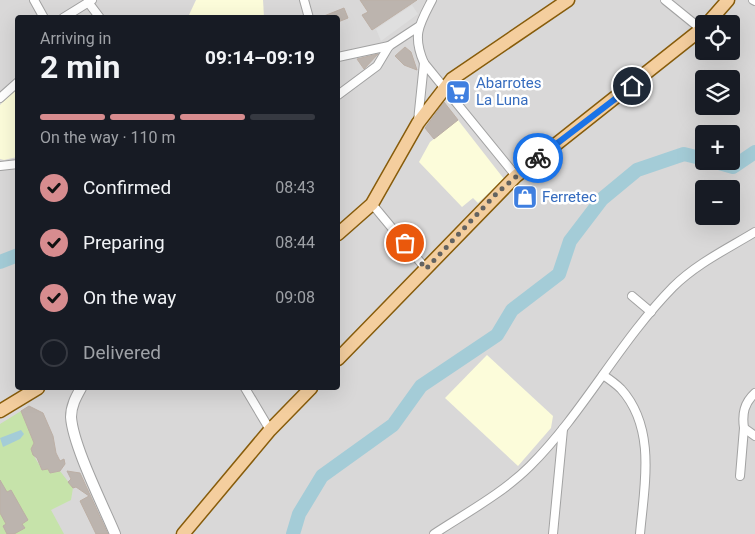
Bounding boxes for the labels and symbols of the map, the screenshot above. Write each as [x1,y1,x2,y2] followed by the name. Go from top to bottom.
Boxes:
[611,65,653,107] pin
[476,74,542,109] place label: Abarrotes La Luna
[445,79,471,105] supermarket icon: Abarrotes La Luna
[513,133,563,183] courier
[512,184,538,210] shop icon: Ferretec
[542,188,597,206] place label: Ferretec
[384,222,426,264] pin

